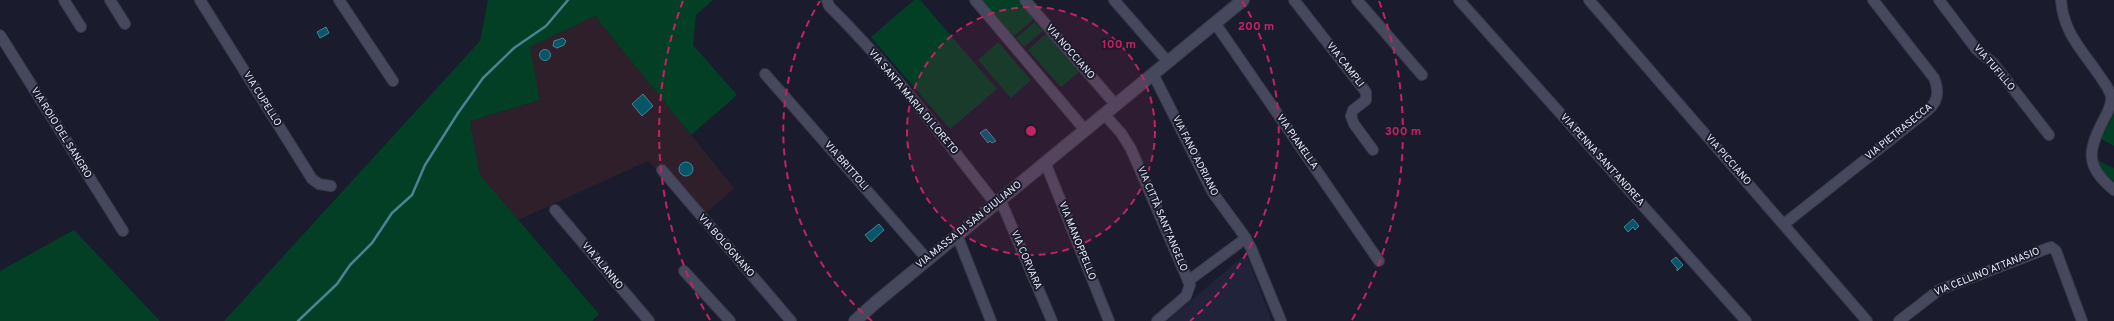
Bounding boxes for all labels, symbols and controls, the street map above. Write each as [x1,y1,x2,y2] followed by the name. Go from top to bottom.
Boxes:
[1238,19,1274,35] text: 200 m
[1043,22,1097,82] street label: VIA NOCCIANO
[1102,37,1136,53] text: 100 m
[1323,40,1367,90] street label: VIA CAMPLI
[1970,42,2018,94] street label: VIA TUFILLO
[865,47,961,157] street label: VIA SANTA MARIA DI LORETO
[240,69,284,129] street label: VIA CUPELLO
[28,85,94,181] street label: VIA ROIO DEL SANGRO
[1863,101,1935,163] street label: VIA PIETRASECCA
[1557,111,1647,209] street label: VIA PENNA SANT'ANDREA
[1273,112,1321,172] street label: VIA PIANELLA
[1169,114,1221,198] street label: VIA FANO ADRIANO
[1024,124,1038,138] centre of rings
[1385,124,1421,140] text: 300 m
[1702,132,1754,188] street label: VIA PICCIANO
[821,139,871,193] street label: VIA BRITTOLI
[1134,164,1190,274] street label: VIA CITTÀ SANT'ANGELO
[914,178,1024,272] street label: VIA MASSA DI SAN GIULIANO
[1055,200,1099,282] street label: VIA MANOPPELLO
[695,212,757,280] street label: VIA BOLOGNANO
[1008,228,1044,292] street label: VIA CORVARA
[578,240,626,292] street label: VIA ALANNO
[1932,245,2042,299] street label: VIA CELLINO ATTANASIO

